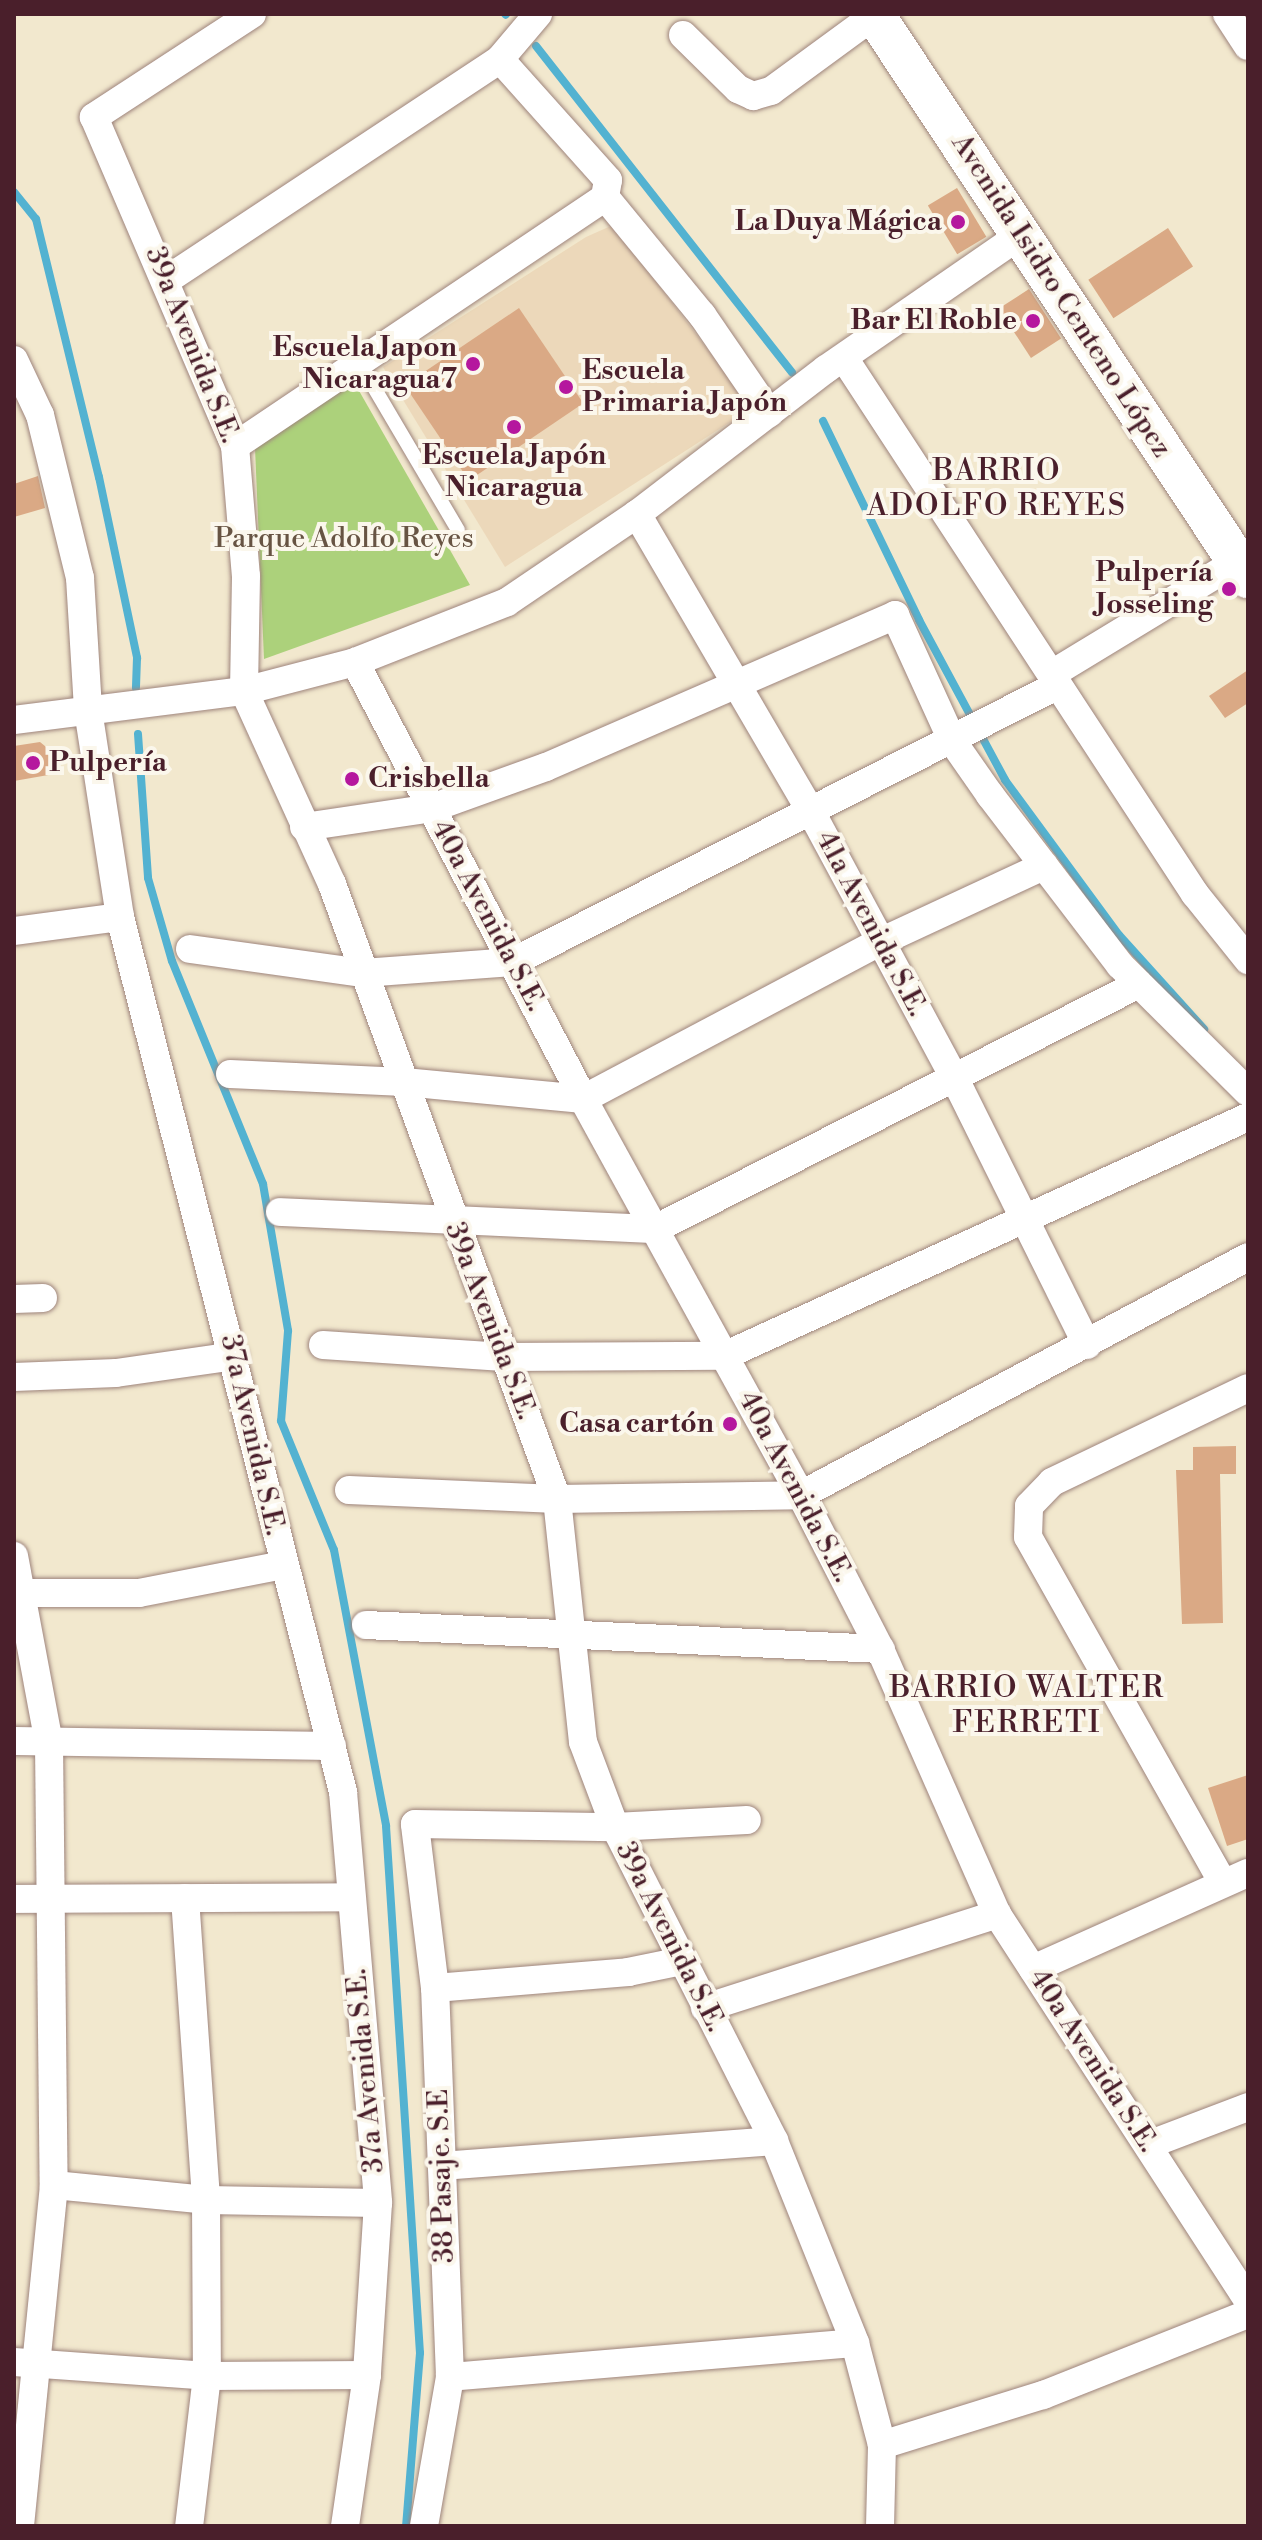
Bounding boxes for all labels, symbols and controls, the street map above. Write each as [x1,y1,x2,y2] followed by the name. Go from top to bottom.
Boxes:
[944,128,1178,464] street label: Avenida Isidro Centeno López
[735,205,942,239] place label: La Duya Mágica
[949,213,967,231] marker: La Duya Mágica
[137,242,247,448] street label: 39a Avenida S.E.
[850,304,1017,338] place label: Bar El Roble
[1024,312,1042,330] marker: Bar El Roble
[272,331,457,397] place label: Escuela Japon Nicaragua7
[582,354,787,420] place label: Escuela Primaria Japón
[464,355,482,373] marker: Escuela Japon Nicaragua7
[557,378,575,396] marker: Escuela Primaria Japón
[505,418,523,436] marker: Escuela Japón Nicaragua
[422,439,606,505] place label: Escuela Japón Nicaragua
[867,453,1127,524] district label: BARRIO ADOLFO REYES
[214,522,474,556] park label: Parque Adolfo Reyes
[1095,556,1213,622] place label: Pulpería Josseling
[1220,580,1238,598] marker: Pulpería Josseling
[49,746,167,780] place label: Pulpería
[24,754,42,772] marker: Pulpería
[368,762,490,796] place label: Crisbella
[343,770,361,788] marker: Crisbella
[424,815,552,1017] street label: 40a Avenida S.E.
[808,826,934,1022] street label: 41a Avenida S.E.
[437,1218,543,1424] street label: 39a Avenida S.E.
[213,1331,291,1539] street label: 37a Avenida S.E.
[731,1386,859,1588] street label: 40a Avenida S.E.
[559,1407,714,1441] place label: Casa cartón
[721,1415,739,1433] marker: Casa cartón
[889,1670,1165,1740] district label: BARRIO WALTER FERRETI
[608,1837,732,2037] street label: 39a Avenida S.E.
[1021,1963,1165,2159] street label: 40a Avenida S.E.
[340,1967,392,2175] street label: 37a Avenida S.E.
[422,2088,462,2264] street label: 38 Pasaje. S.E

